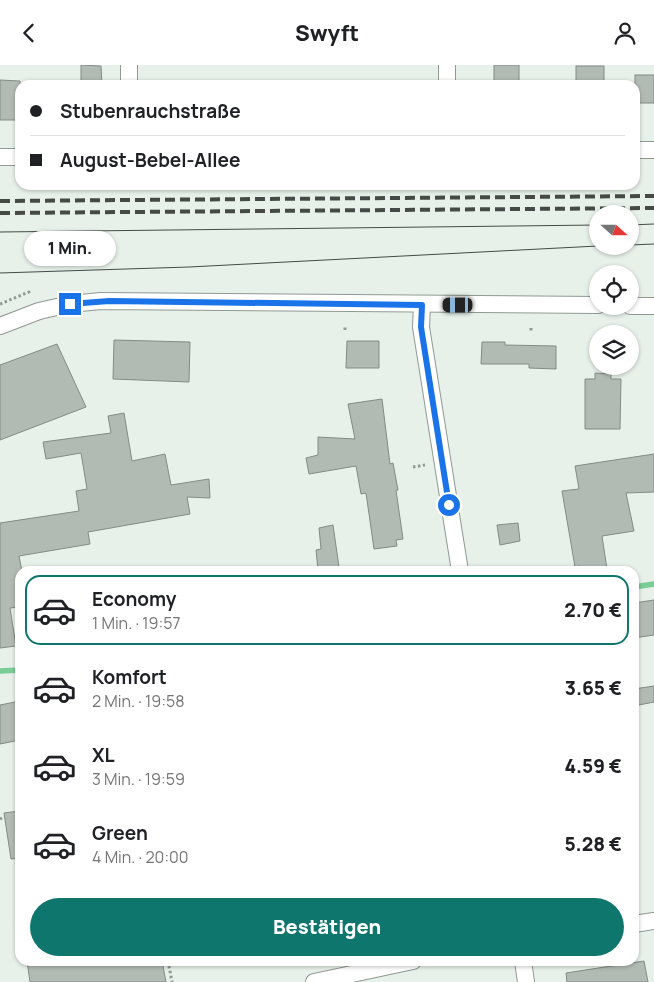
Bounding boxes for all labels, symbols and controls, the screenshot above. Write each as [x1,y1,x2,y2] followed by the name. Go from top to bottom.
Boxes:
[295,18,359,48] text: Swyft
[15,19,43,47] icon: back
[611,19,639,47] icon: person
[60,98,241,124] text: Stubenrauchstraße
[60,147,240,173] text: August-Bebel-Allee
[589,205,639,255] north arrow
[589,205,639,375] map controls
[24,231,116,267] callout: 1 Min.
[48,237,92,259] text: 1 Min.
[589,265,639,315] button: locate
[59,293,81,315] route end
[443,298,473,313] car
[589,325,639,375] button: layers
[438,494,460,516] route start
[92,586,176,612] text: Economy
[32,588,77,633] icon: car
[564,597,622,623] text: 2.70 €
[92,612,180,634] text: 1 Min. · 19:57
[92,664,167,690] text: Komfort
[32,666,77,711] icon: car
[565,675,622,701] text: 3.65 €
[92,690,185,712] text: 2 Min. · 19:58
[92,742,115,768] text: XL
[32,744,77,789] icon: car
[565,753,622,779] text: 4.59 €
[92,768,185,790] text: 3 Min. · 19:59
[92,820,148,846] text: Green
[32,822,77,867] icon: car
[564,831,622,857] text: 5.28 €
[92,846,189,868] text: 4 Min. · 20:00
[30,898,624,956] button: Bestätigen

